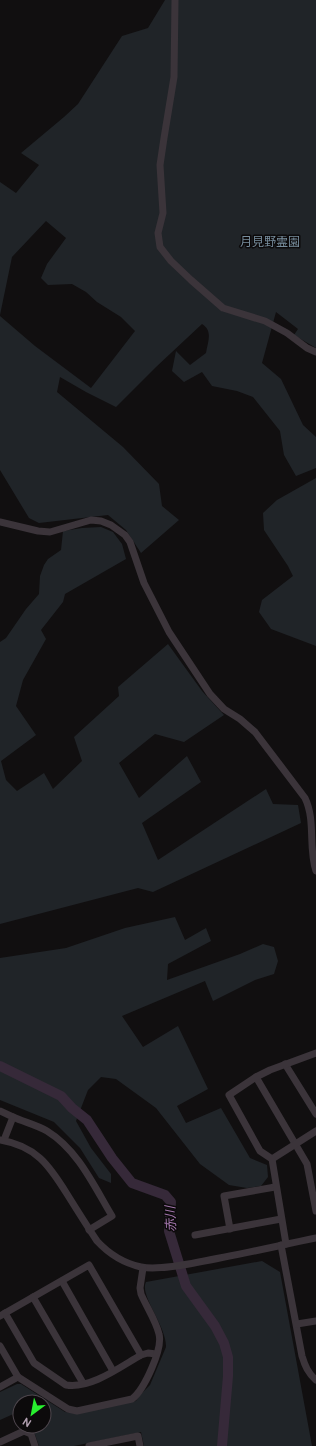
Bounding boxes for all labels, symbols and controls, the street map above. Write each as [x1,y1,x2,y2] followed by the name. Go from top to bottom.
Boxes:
[240,235,300,251] park label: 月見野霊園
[163,1204,180,1232] water label: 赤川
[12,1394,52,1434] north arrow
[20,1414,34,1430] text: N

